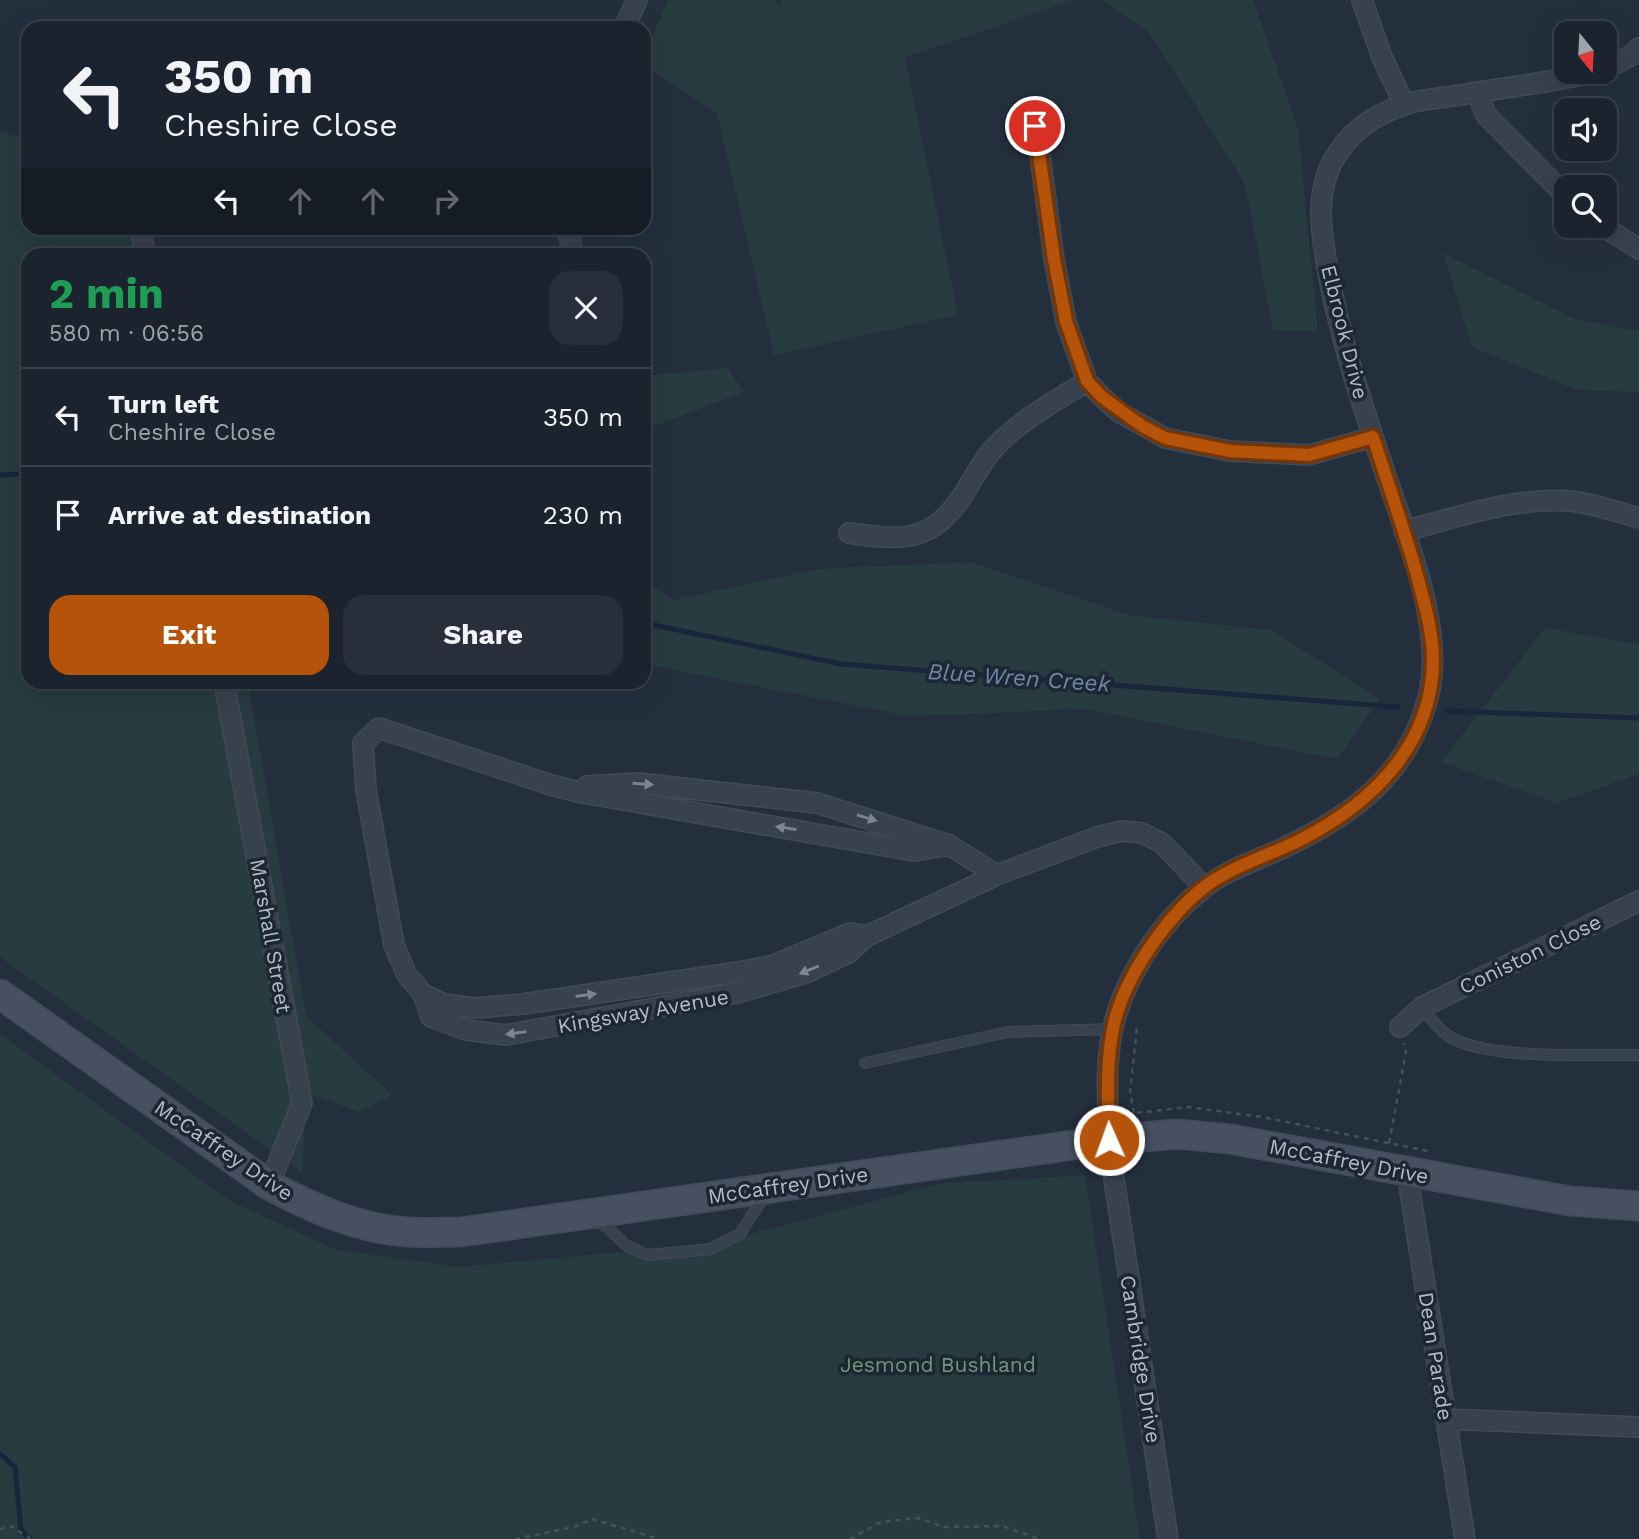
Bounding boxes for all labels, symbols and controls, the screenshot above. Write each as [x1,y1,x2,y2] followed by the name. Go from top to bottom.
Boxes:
[1554,21,1617,84] north arrow
[1554,21,1617,238] map controls
[164,47,313,105] text: 350 m
[49,49,140,140] icon: left
[1005,96,1065,156] pin
[1554,98,1617,161] button: sound
[164,106,398,144] text: Cheshire Close
[1016,107,1054,145] icon: arrive
[1554,175,1617,238] button: search
[208,182,246,220] icon: left
[281,182,319,220] icon: ahead
[354,182,392,220] icon: ahead
[427,182,465,220] icon: right
[1316,262,1374,402] street label: Elbrook Drive
[49,269,164,318] text: 2 min
[549,271,623,345] button: close
[49,320,204,347] text: 580 m · 06:56
[108,389,219,419] text: Turn left
[49,398,87,436] icon: left
[543,402,623,432] text: 350 m
[108,419,276,446] text: Cheshire Close
[49,496,87,534] icon: arrive
[108,500,371,530] text: Arrive at destination
[543,500,623,530] text: 230 m
[49,595,329,675] button: Exit
[343,595,623,675] button: Share
[927,658,1113,698] water label: Blue Wren Creek
[632,779,654,790] one-way arrow
[857,814,878,824] one-way arrow
[774,822,796,833] one-way arrow
[245,857,297,1015] street label: Marshall Street
[1455,909,1605,999] street label: Coniston Close
[799,965,820,976] one-way arrow
[555,984,731,1038] street label: Kingsway Avenue
[575,989,597,1000] one-way arrow
[505,1028,527,1039] one-way arrow
[150,1094,298,1206] street label: McCaffrey Drive
[1072,1103,1146,1177] position arrow
[1267,1133,1431,1189] street label: McCaffrey Drive
[706,1161,870,1209] street label: McCaffrey Drive
[1115,1273,1167,1445] street label: Cambridge Drive
[1414,1290,1458,1422] street label: Dean Parade
[840,1352,1036,1377] park label: Jesmond Bushland

